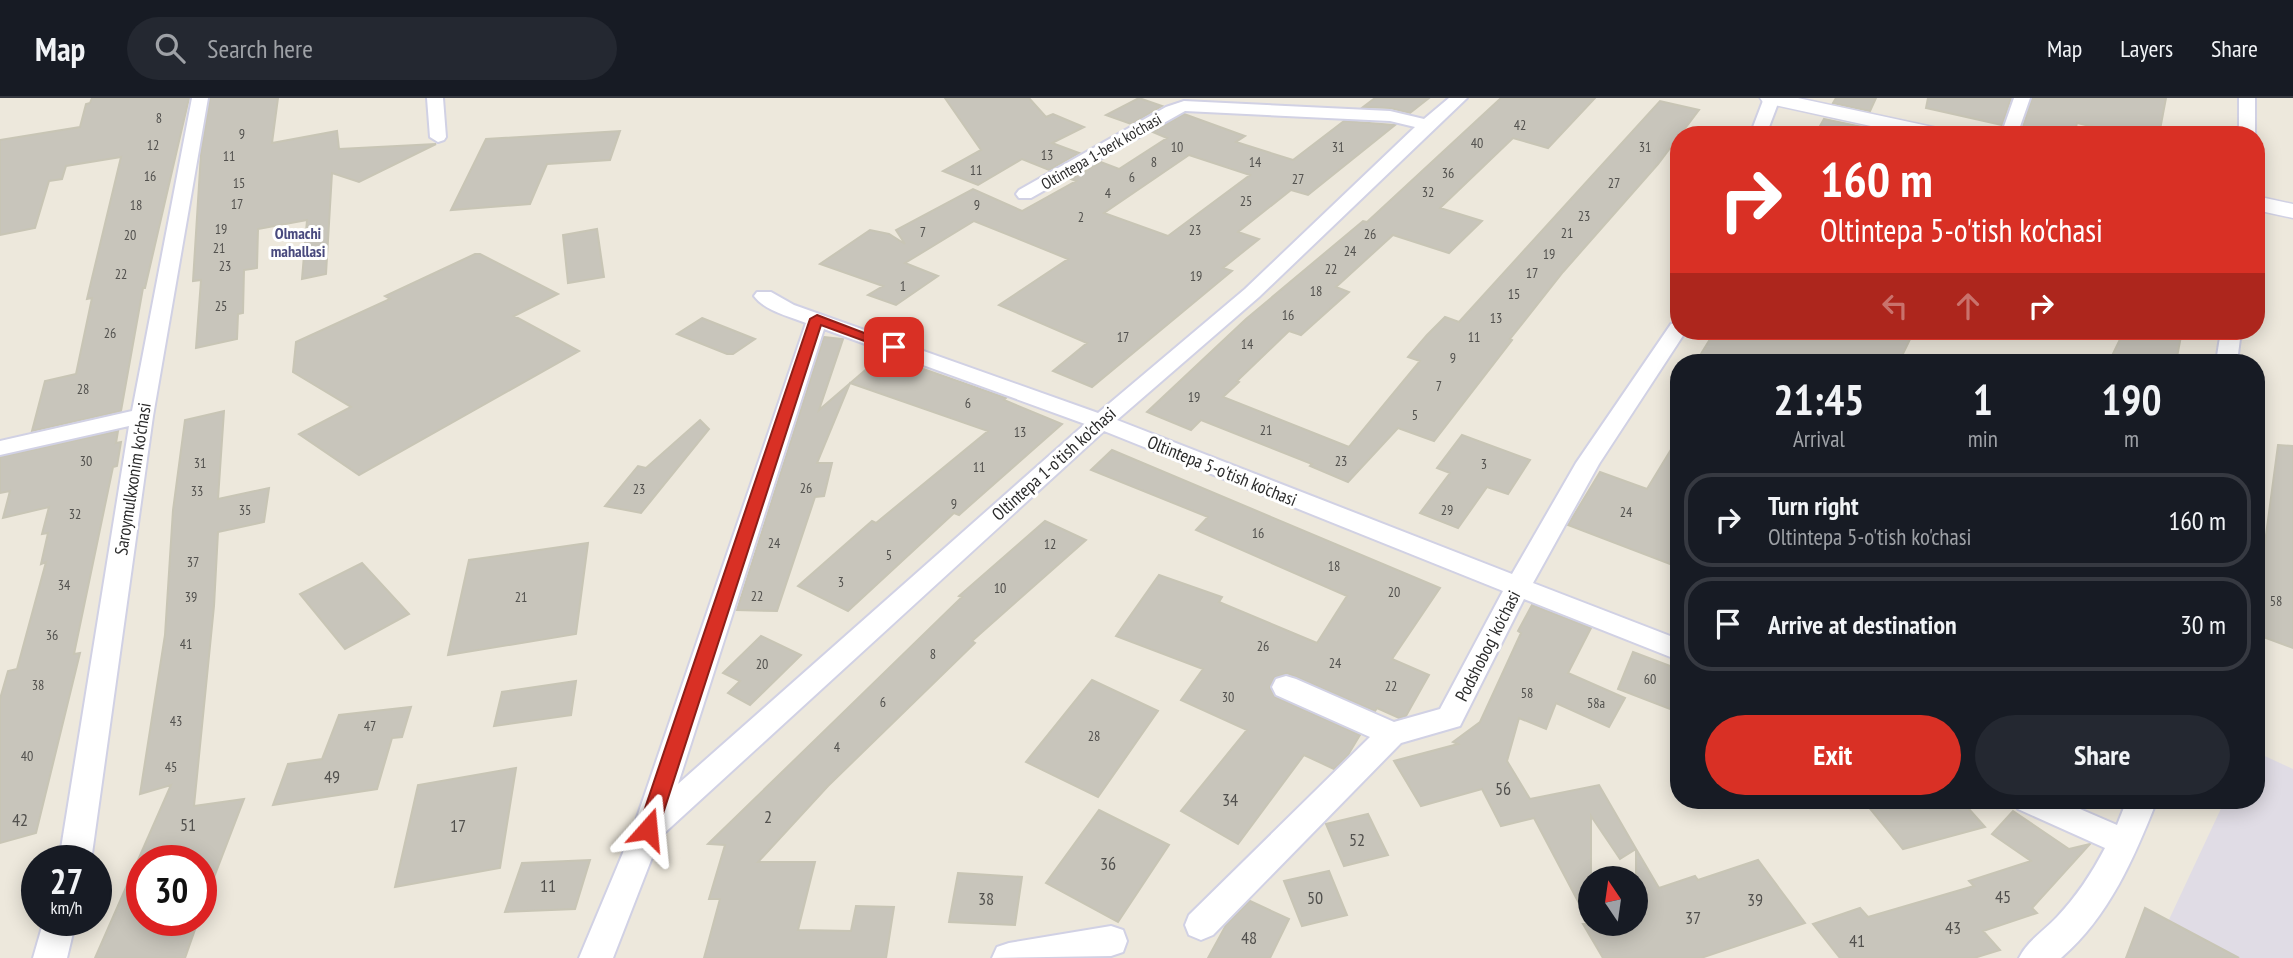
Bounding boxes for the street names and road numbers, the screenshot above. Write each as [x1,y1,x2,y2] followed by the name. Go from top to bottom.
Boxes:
[1037,108,1165,194] street label: Oltintepa 1-berk ko'chasi
[109,401,156,557] street label: Saroymulkxonim ko'chasi
[987,402,1121,525] street label: Oltintepa 1-o'tish ko'chasi
[1144,430,1300,511] street label: Oltintepa 5-o'tish ko'chasi
[1450,587,1525,705] street label: Podshobog' ko'chasi

